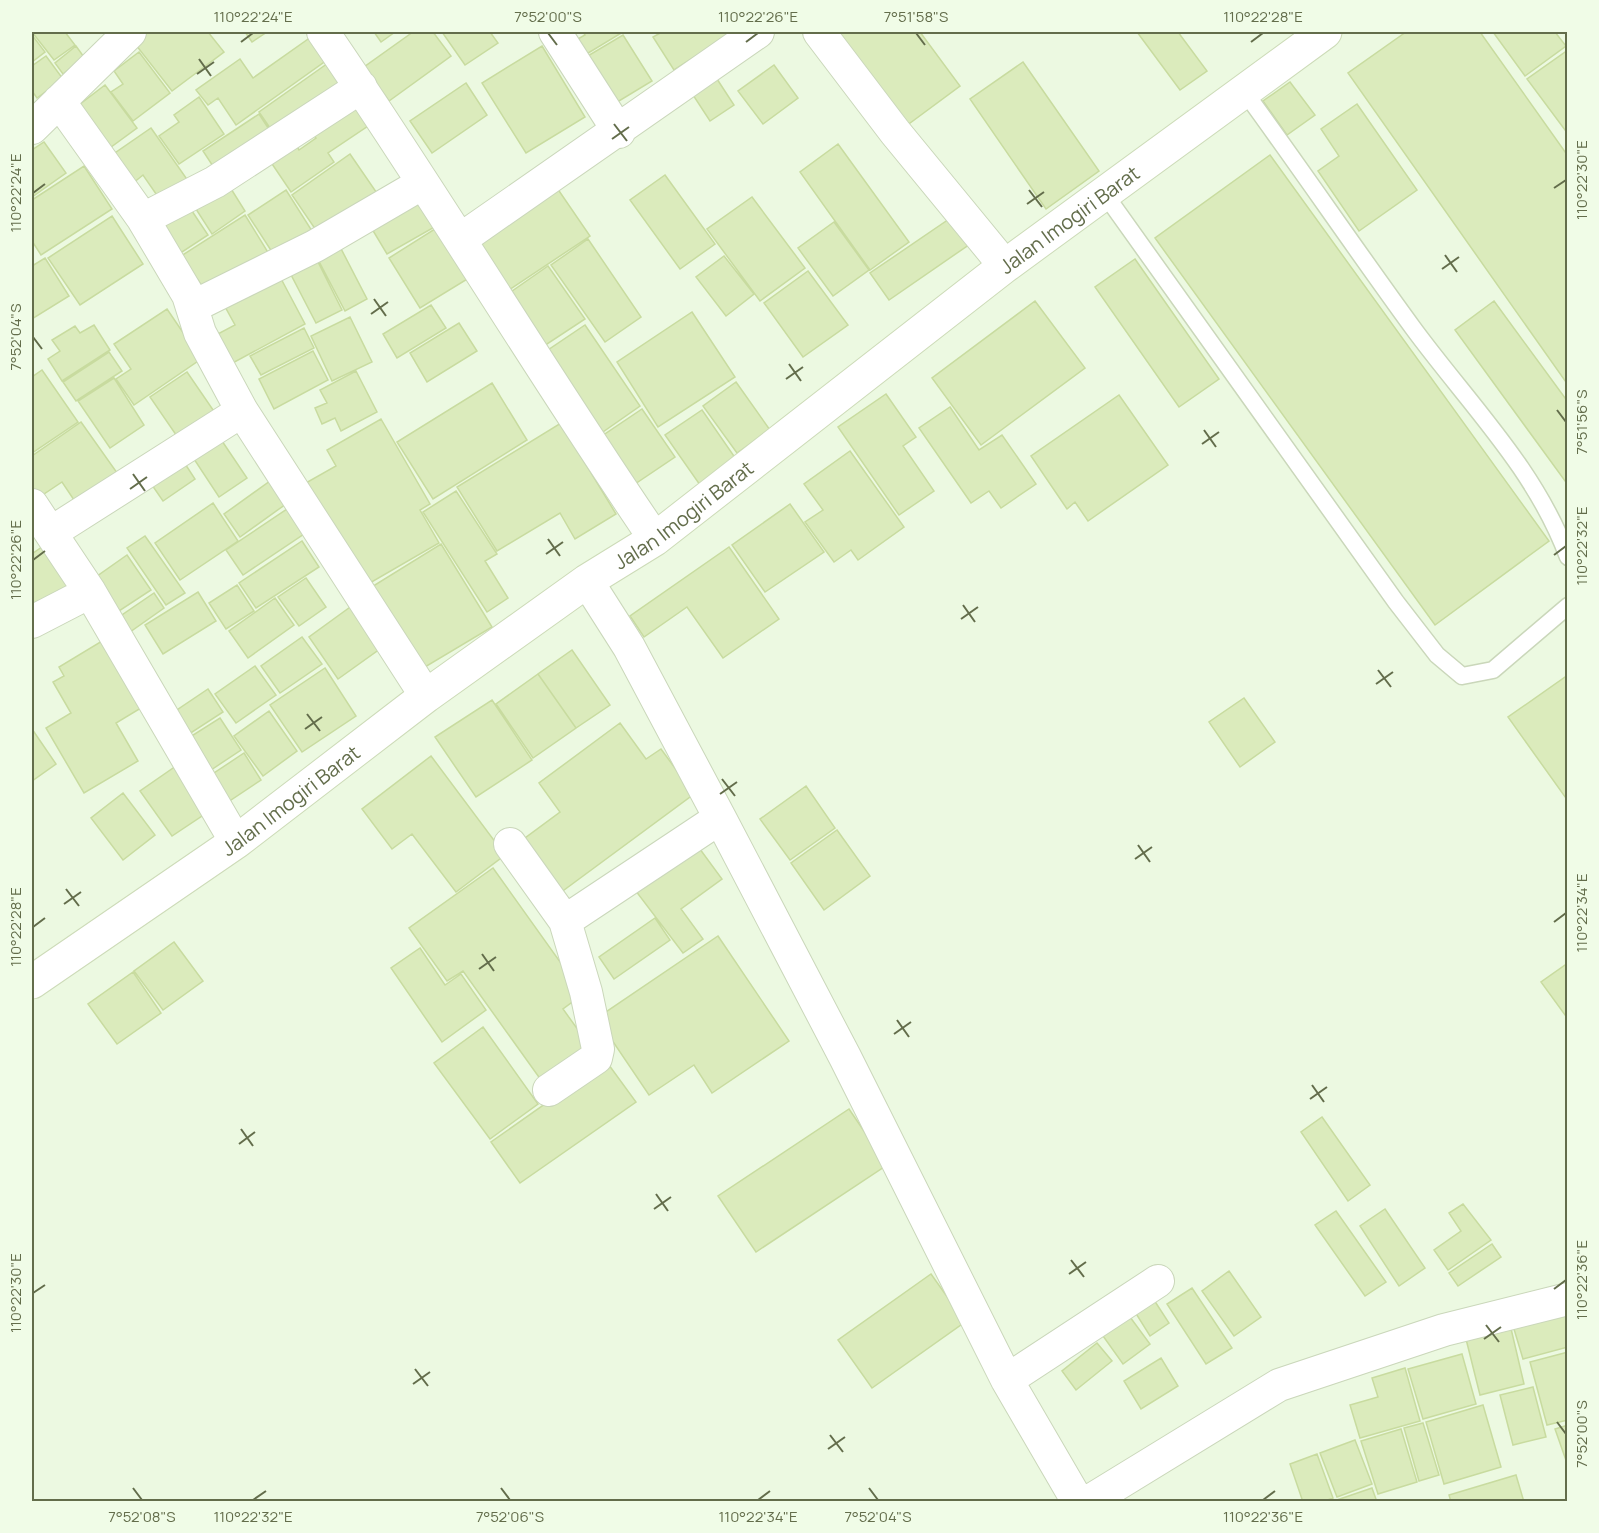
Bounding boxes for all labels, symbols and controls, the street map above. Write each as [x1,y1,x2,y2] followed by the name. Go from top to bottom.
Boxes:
[214,6,292,27] text: 110°22'24"E
[514,6,582,27] text: 7°52'00"S
[718,6,798,27] text: 110°22'26"E
[884,6,948,27] text: 7°51'58"S
[1223,6,1303,27] text: 110°22'28"E
[1571,140,1592,220] text: 110°22'30"E
[5,154,26,232] text: 110°22'24"E
[994,159,1144,279] street label: Jalan Imogiri Barat
[5,304,26,370] text: 7°52'04"S
[1571,389,1592,455] text: 7°51'56"S
[608,454,759,575] street label: Jalan Imogiri Barat
[1571,506,1592,586] text: 110°22'32"E
[5,520,26,600] text: 110°22'26"E
[216,739,365,862] street label: Jalan Imogiri Barat
[1571,873,1592,953] text: 110°22'34"E
[5,887,26,967] text: 110°22'28"E
[1571,1240,1592,1320] text: 110°22'36"E
[5,1253,26,1333] text: 110°22'30"E
[1571,1400,1592,1468] text: 7°52'00"S
[108,1506,176,1527] text: 7°52'08"S
[213,1506,293,1527] text: 110°22'32"E
[476,1506,544,1527] text: 7°52'06"S
[718,1506,798,1527] text: 110°22'34"E
[845,1506,911,1527] text: 7°52'04"S
[1223,1506,1303,1527] text: 110°22'36"E

